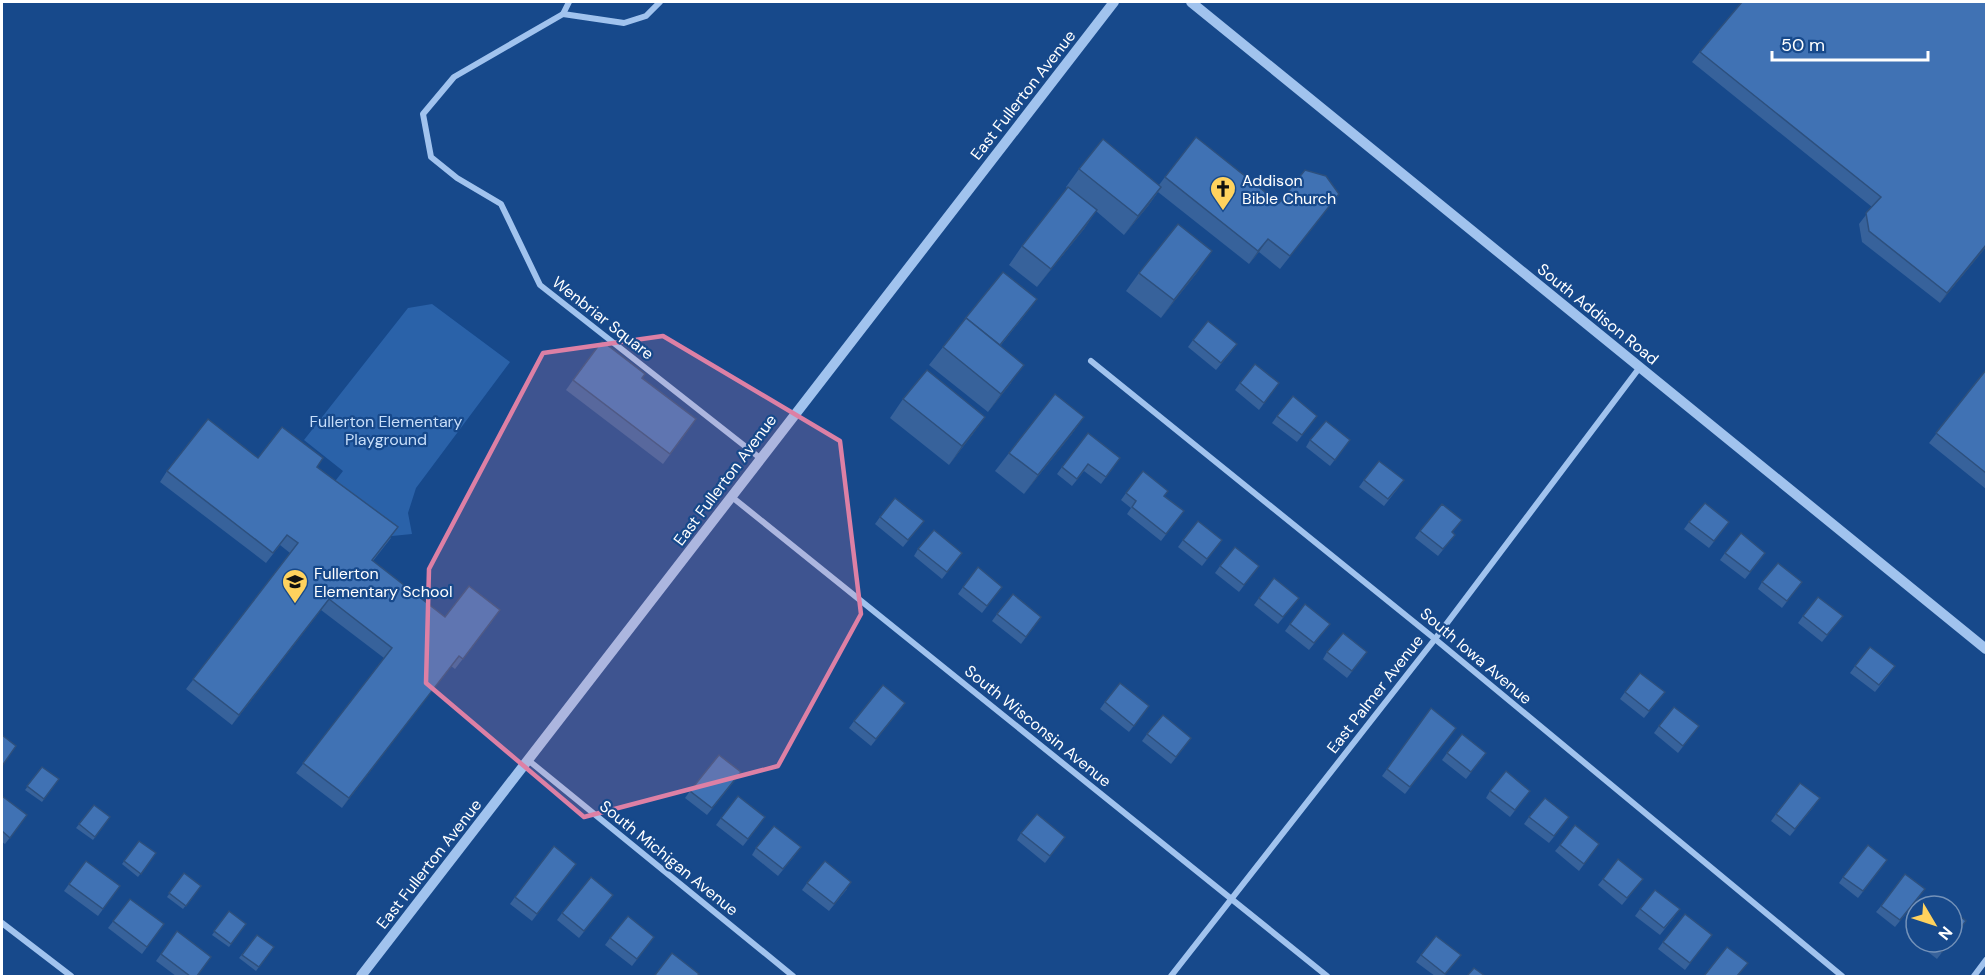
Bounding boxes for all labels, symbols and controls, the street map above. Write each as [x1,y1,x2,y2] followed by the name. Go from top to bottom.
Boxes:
[1772,24,1928,62] scale bar
[966,26,1080,164] street label: East Fullerton Avenue
[1781,33,1825,57] text: 50 m
[1242,170,1336,209] place label: Addison Bible Church
[1208,174,1238,212] church icon: Addison Bible Church
[1533,259,1663,369] street label: South Addison Road
[548,272,658,364] street label: Wenbriar Square
[669,410,781,550] street label: East Fullerton Avenue
[310,411,463,450] park label: Fullerton Elementary Playground
[314,563,452,602] place label: Fullerton Elementary School
[280,567,310,605] school or university icon: Fullerton Elementary School
[1416,603,1536,709] street label: South Iowa Avenue
[1322,630,1428,758] street label: East Palmer Avenue
[960,660,1116,792] street label: South Wisconsin Avenue
[372,795,486,933] street label: East Fullerton Avenue
[595,796,743,920] street label: South Michigan Avenue
[1904,894,1964,954] north arrow
[1933,922,1957,944] text: N

